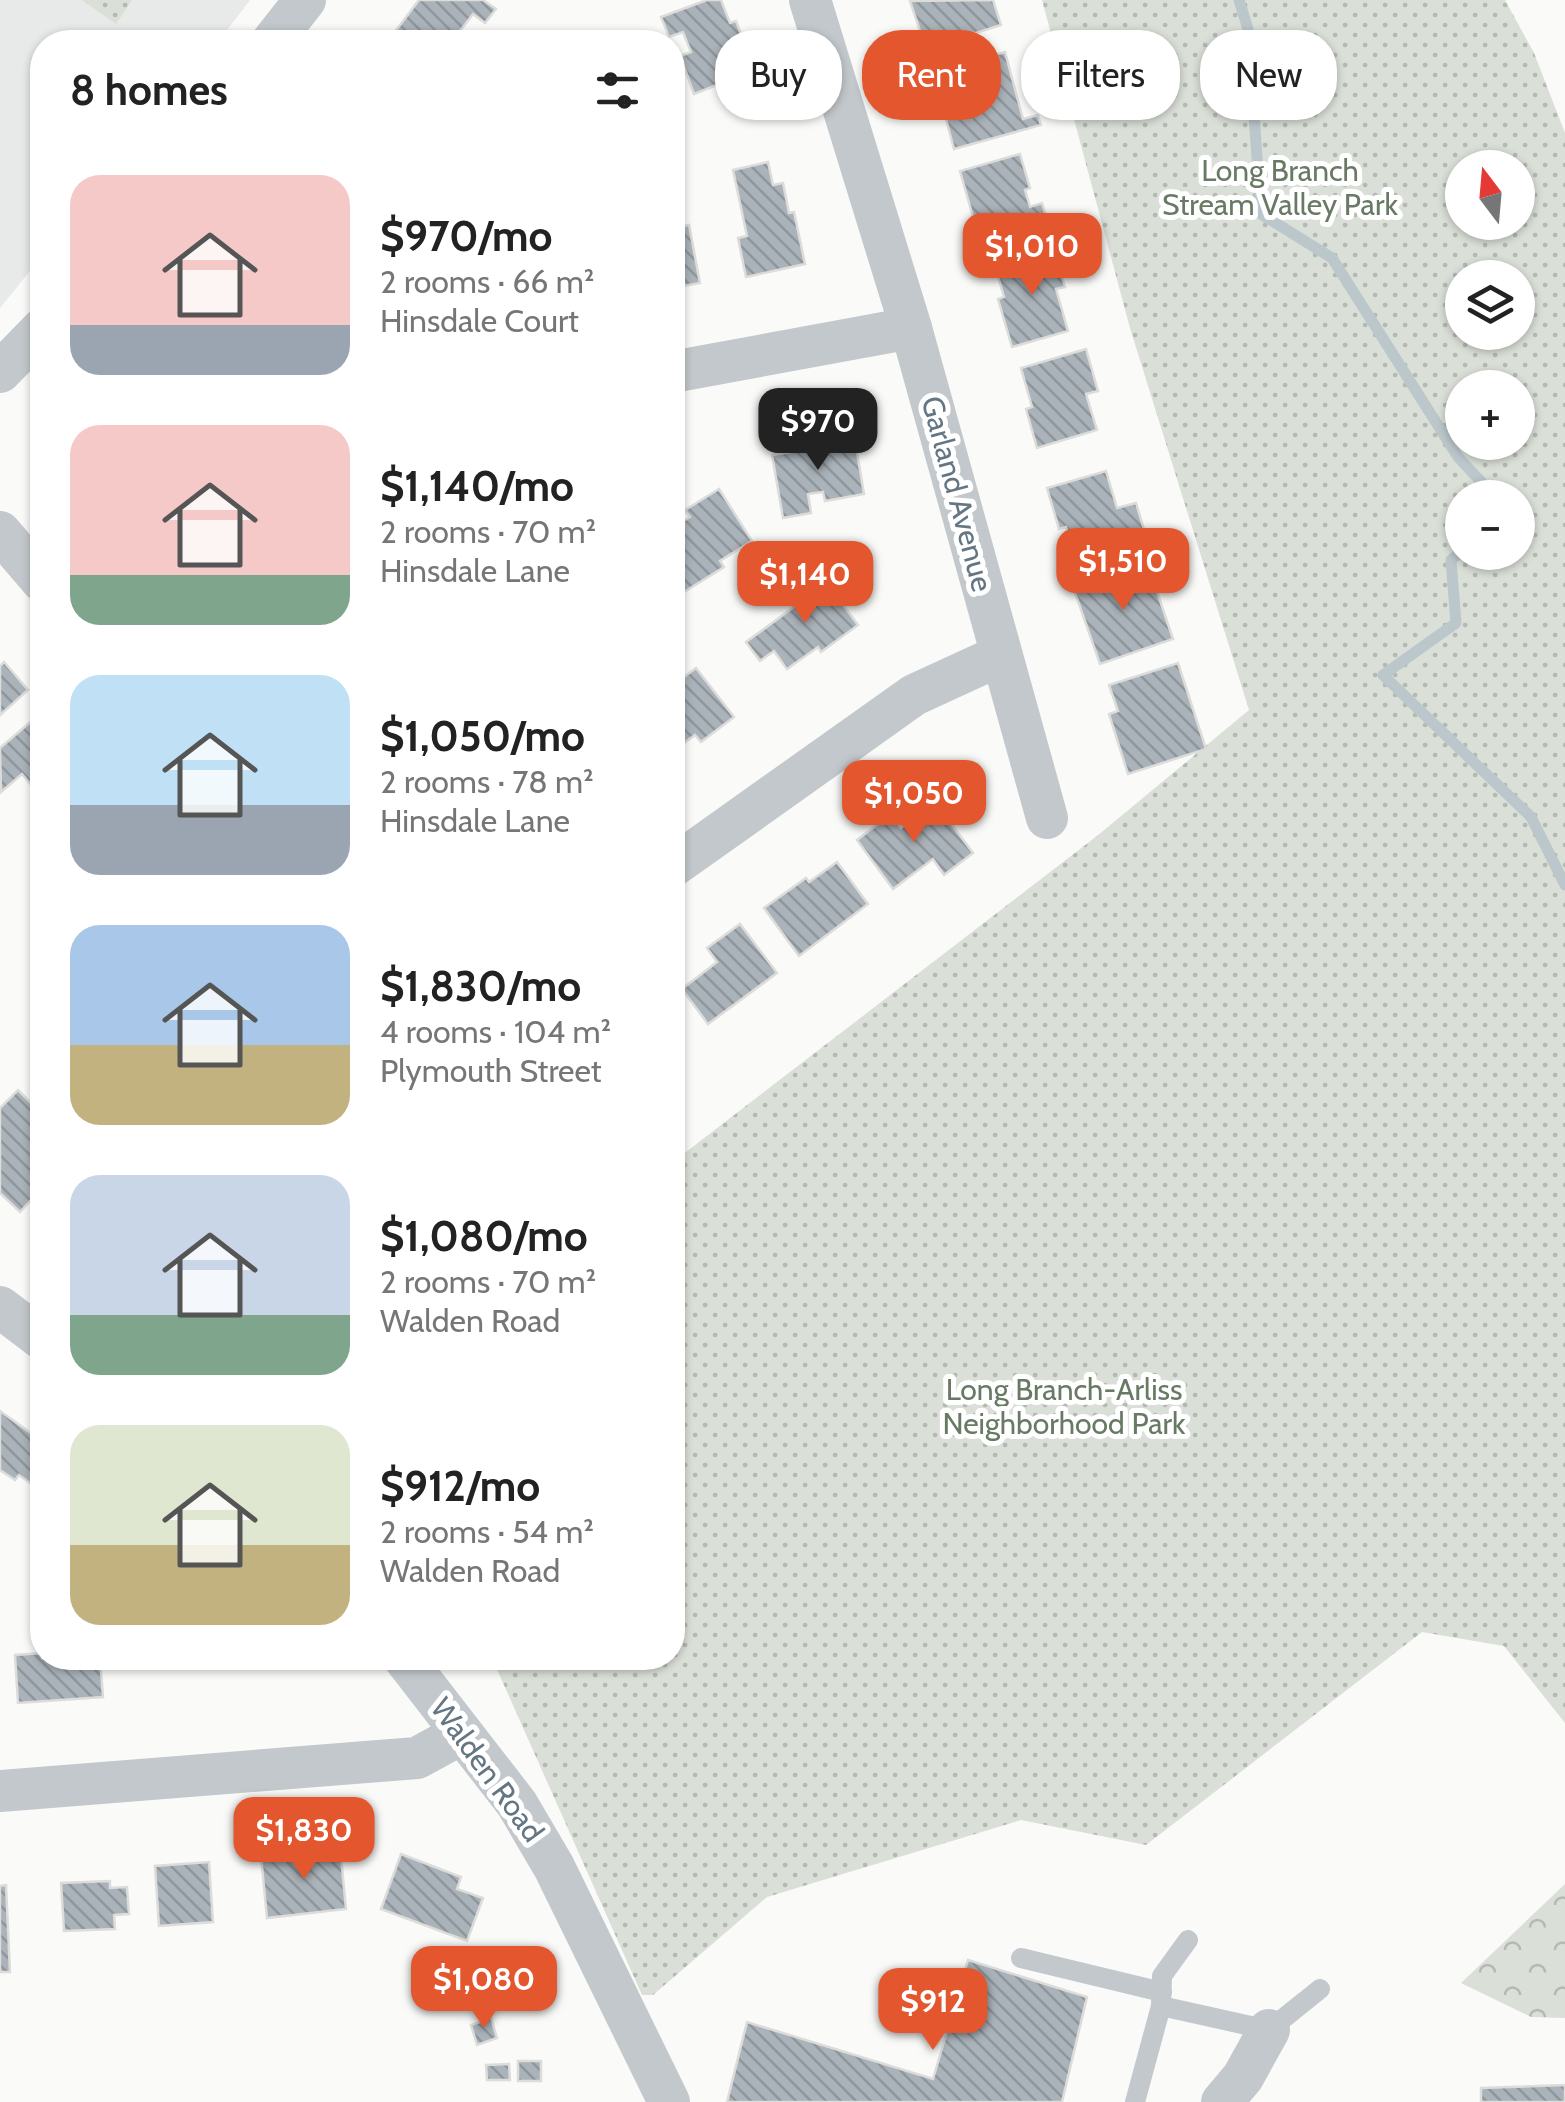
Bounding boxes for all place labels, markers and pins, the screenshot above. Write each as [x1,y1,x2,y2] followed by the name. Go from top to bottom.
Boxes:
[951,213,1113,298] pin: $1,010
[759,388,877,473] pin: $970
[1042,528,1204,613] pin: $1,510
[724,541,886,626] pin: $1,140
[833,760,995,845] pin: $1,050
[223,1797,385,1882] pin: $1,830
[403,1946,565,2031] pin: $1,080
[874,1968,992,2053] pin: $912

